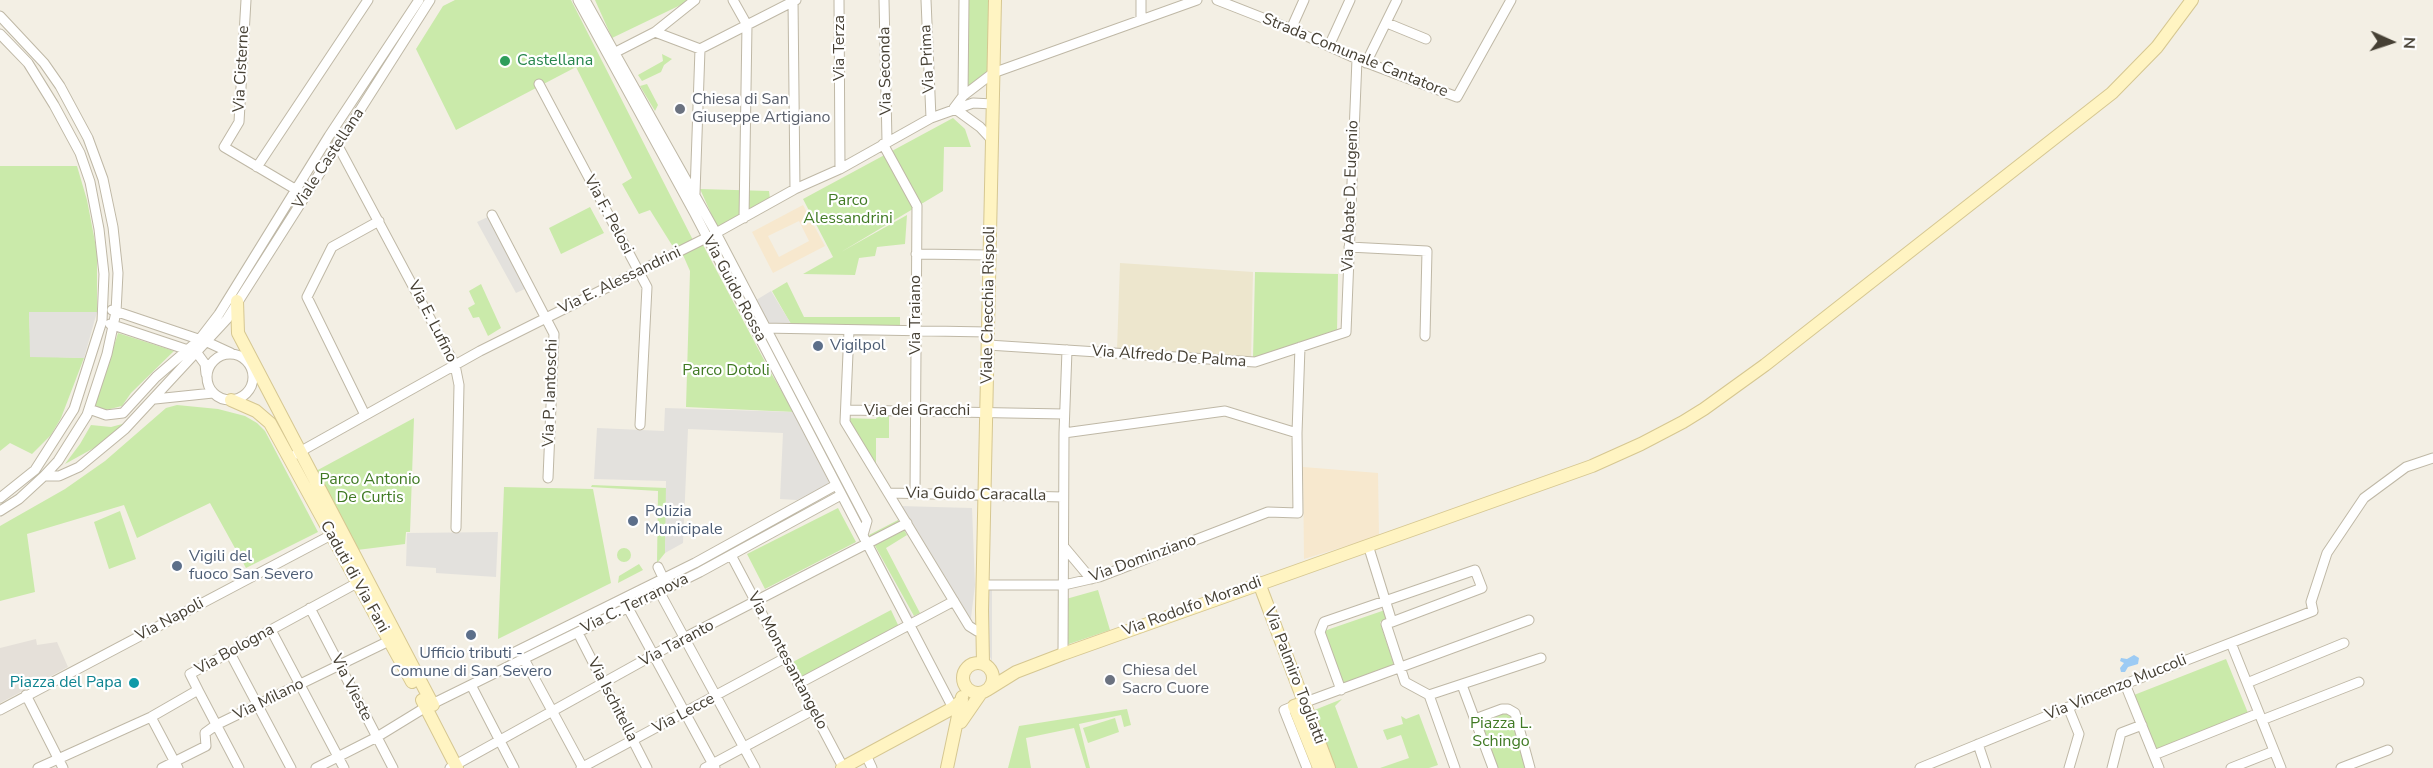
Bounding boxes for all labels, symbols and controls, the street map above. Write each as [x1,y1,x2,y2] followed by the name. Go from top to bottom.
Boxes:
[1259,10,1451,102] street label: Strada Comunale Cantatore
[2361,12,2421,72] north arrow
[830,15,850,81] street label: Via Terza
[917,24,939,94] street label: Via Prima
[230,25,254,113] street label: Via Cisterne
[876,26,896,116] street label: Via Seconda
[2398,36,2420,49] text: N
[517,51,593,71] place label: Castellana
[498,54,512,68] marker: Castellana
[692,90,830,128] place label: Chiesa di San Giuseppe Artigiano
[673,102,687,116] marker: Chiesa di San Giuseppe Artigiano
[289,105,369,213] street label: Viale Castellana
[1339,120,1363,272] street label: Via Abate D. Eugenio
[579,172,637,258] street label: Via F. Pelosi
[803,191,893,229] park label: Parco Alessandrini
[978,226,1000,384] street label: Viale Checchia Rispoli
[698,233,770,345] street label: Via Guido Rossa
[556,243,684,319] street label: Via E. Alessandrini
[906,275,926,355] street label: Via Traiano
[403,278,461,366] street label: Via E. Lufino
[830,336,886,356] place label: Vigilpol
[540,339,562,447] street label: Via P. Iantoschi
[811,339,825,353] marker: Vigilpol
[1091,342,1247,372] street label: Via Alfredo De Palma
[682,361,770,381] park label: Parco Dotoli
[864,401,970,421] street label: Via dei Gracchi
[320,470,420,508] park label: Parco Antonio De Curtis
[905,484,1047,506] street label: Via Guido Caracalla
[645,502,723,540] place label: Polizia Municipale
[626,514,640,528] marker: Polizia Municipale
[315,518,393,636] street label: Caduti di Via Fani
[1087,531,1199,587] street label: Via Dominziano
[189,547,313,585] place label: Vigili del fuoco San Severo
[170,559,184,573] marker: Vigili del fuoco San Severo
[578,570,692,638] street label: Via C. Terranova
[1120,573,1264,641] street label: Via Rodolfo Morandi
[743,589,831,733] street label: Via Montesantangelo
[133,594,207,646] street label: Via Napoli
[1259,605,1329,747] street label: Via Palmiro Togliatti
[636,616,718,672] street label: Via Taranto
[192,620,278,680] street label: Via Bologna
[464,628,478,642] marker: Ufficio tributi - Comune di San Severo
[390,644,552,682] place label: Ufficio tributi - Comune di San Severo
[326,651,376,725] street label: Via Vieste
[2043,651,2189,725] street label: Via Vincenzo Muccoli
[583,655,641,745] street label: Via Ischitella
[1122,661,1209,699] place label: Chiesa del Sacro Cuore
[10,673,122,693] place label: Piazza del Papa
[1103,673,1117,687] marker: Chiesa del Sacro Cuore
[231,675,307,725] street label: Via Milano
[127,676,141,690] marker: Piazza del Papa
[650,690,718,738] street label: Via Lecce
[1470,714,1532,752] park label: Piazza L. Schingo

